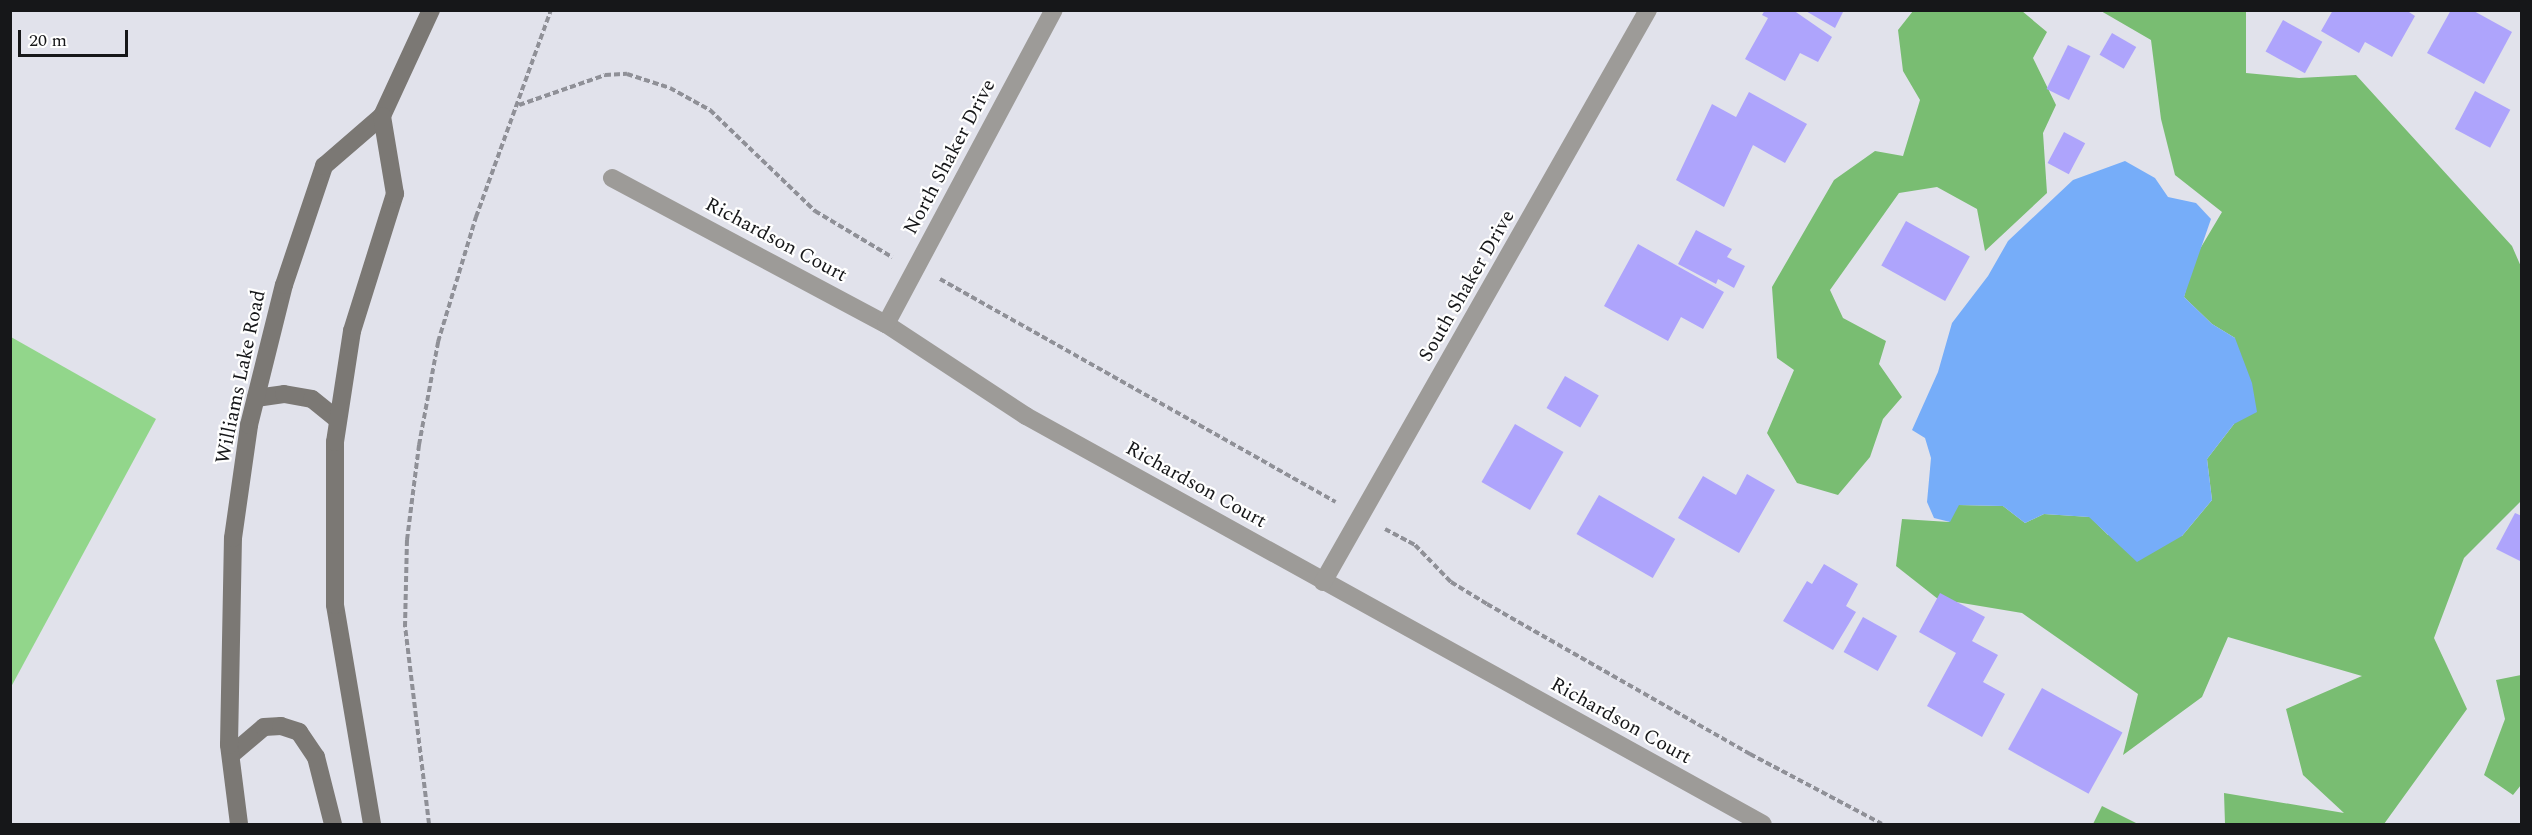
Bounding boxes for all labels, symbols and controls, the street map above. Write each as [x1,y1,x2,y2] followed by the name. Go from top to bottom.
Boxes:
[21,18,130,56] scale bar
[29,27,67,54] text: 20 m
[899,75,1001,239] street label: North Shaker Drive
[701,193,851,287] street label: Richardson Court
[1414,206,1520,366] street label: South Shaker Drive
[211,288,271,466] street label: Williams Lake Road
[1121,436,1271,534] street label: Richardson Court
[1546,672,1696,770] street label: Richardson Court

